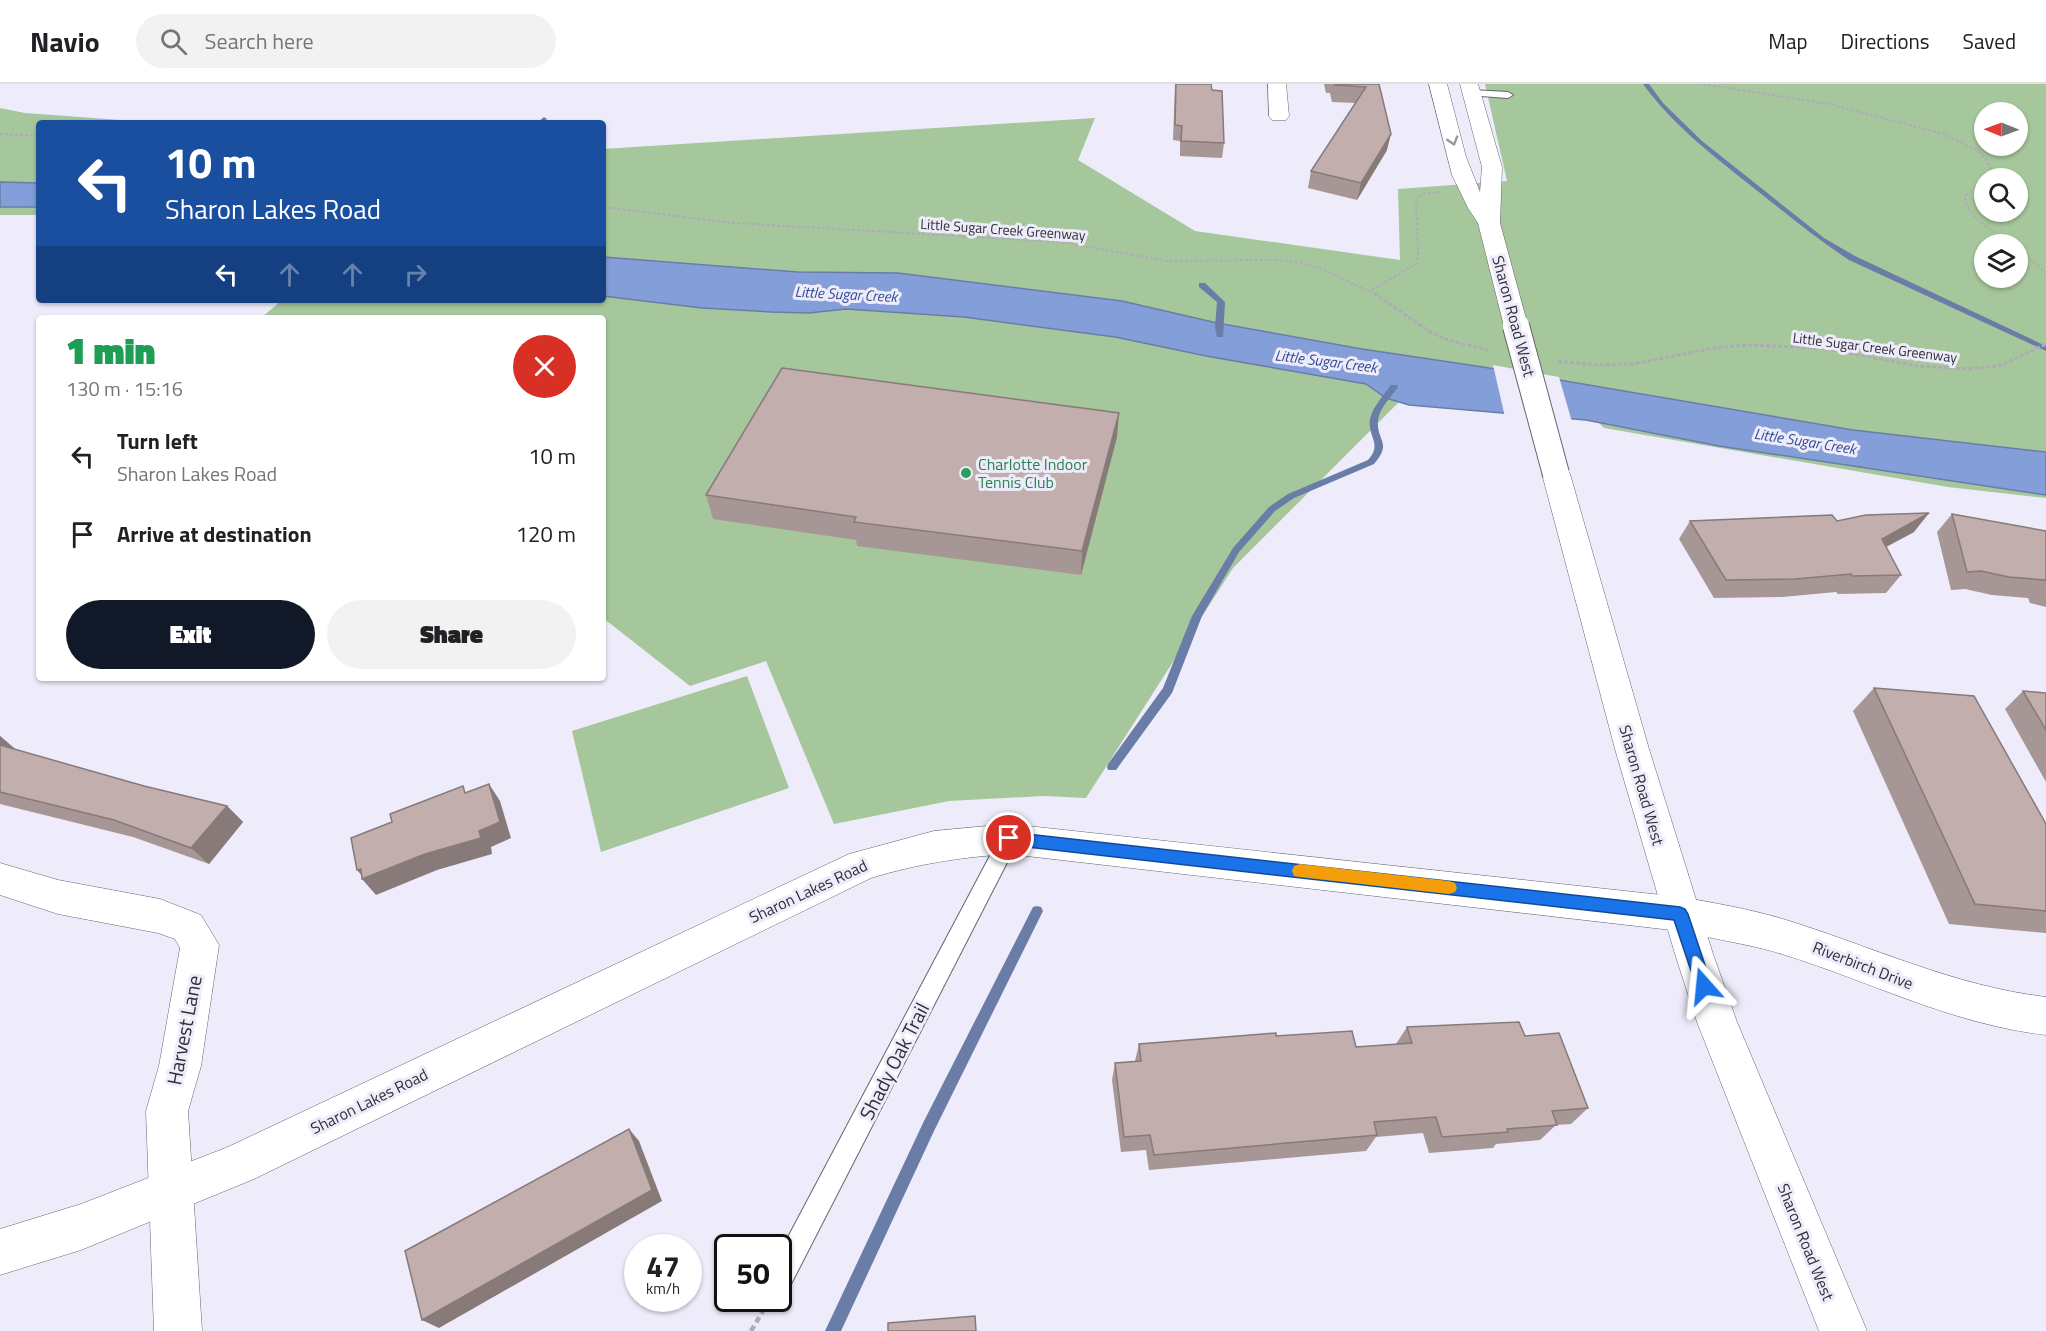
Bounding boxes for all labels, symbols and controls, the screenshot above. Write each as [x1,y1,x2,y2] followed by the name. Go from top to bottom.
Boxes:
[136,14,556,68] search box
[30,20,100,63] text: Navio
[205,24,314,58] text: Search here
[157,25,190,58] icon: search
[1768,25,1808,57] text: Map
[1841,25,1930,57] text: Directions
[1963,25,2016,57] text: Saved
[1974,102,2028,156] north arrow
[1974,102,2028,288] map controls
[165,130,257,194] text: 10 m
[1446,135,1458,145] one-way arrow
[66,144,144,222] icon: left
[1974,168,2028,222] button: search
[165,188,381,229] text: Sharon Lakes Road
[920,213,1087,245] street label: Little Sugar Creek Greenway
[1974,234,2028,288] button: layers
[1486,253,1542,380] street label: Sharon Road West
[210,258,243,291] icon: left
[273,258,306,291] icon: ahead
[336,258,369,291] icon: ahead
[399,258,432,291] icon: right
[794,280,900,308] water label: Little Sugar Creek
[66,323,155,378] text: 1 min
[1792,326,1959,368] street label: Little Sugar Creek Greenway
[513,335,576,398] button: close
[1274,343,1381,379] water label: Little Sugar Creek
[66,373,183,404] text: 130 m · 15:16
[1752,422,1860,461] water label: Little Sugar Creek
[117,424,198,458] text: Turn left
[528,439,576,473] text: 10 m
[66,440,99,473] icon: left
[978,452,1088,494] place label: Charlotte Indoor Tennis Club
[117,458,277,489] text: Sharon Lakes Road
[959,466,973,480] marker: Charlotte Indoor Tennis Club
[117,517,312,551] text: Arrive at destination
[516,517,576,551] text: 120 m
[66,518,99,551] icon: arrive
[66,600,315,669] button: Exit
[327,600,576,669] button: Share
[1613,722,1671,848] street label: Sharon Road West
[983,812,1034,863] pin
[992,821,1025,854] icon: arrive
[745,853,871,929] street label: Sharon Lakes Road
[1809,935,1917,995] street label: Riverbirch Drive
[1672,954,1736,1018] position arrow
[158,972,210,1088] street label: Harvest Lane
[851,997,937,1125] street label: Shady Oak Trail
[306,1062,432,1140] street label: Sharon Lakes Road
[1772,1180,1841,1305] street label: Sharon Road West
[714,1234,792,1312] speed limit sign: 50
[646,1243,680,1289] text: 47
[646,1277,680,1300] text: km/h

